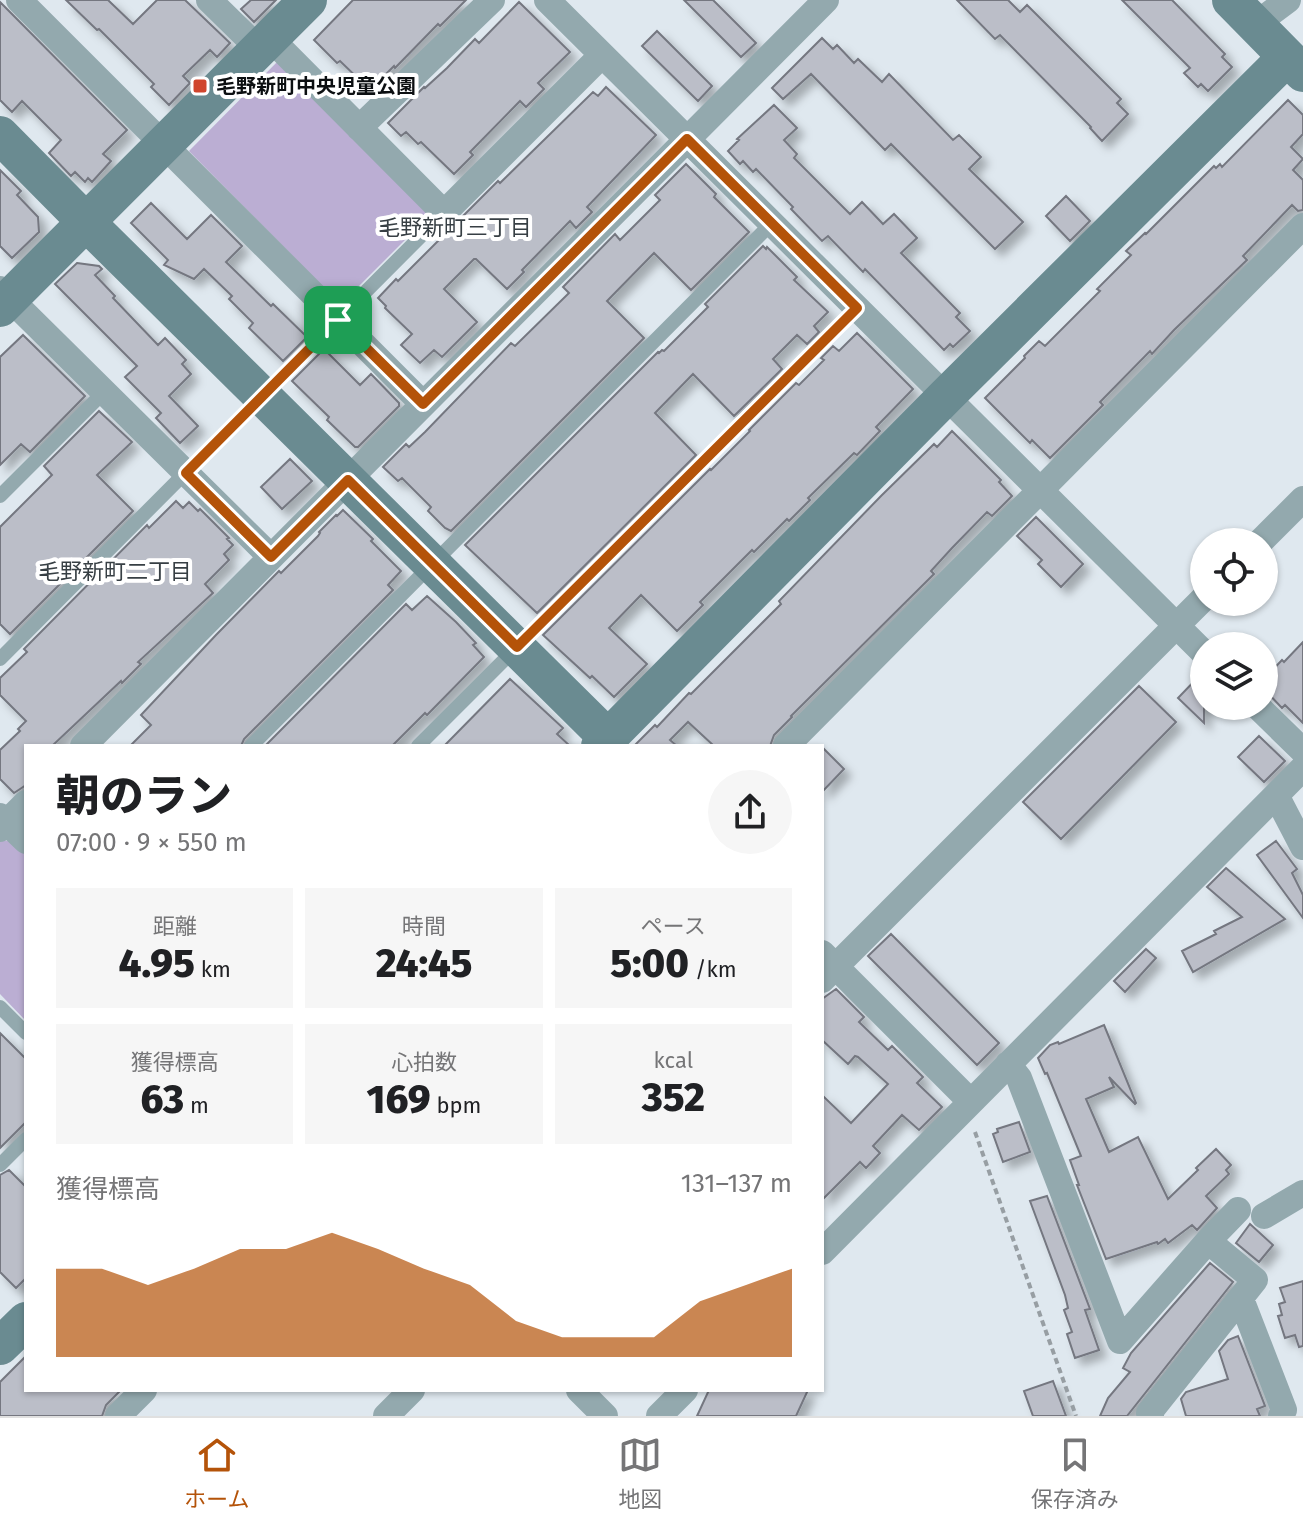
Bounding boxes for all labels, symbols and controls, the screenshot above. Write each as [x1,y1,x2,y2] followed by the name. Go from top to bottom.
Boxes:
[216,74,416,98] place label: 毛野新町中央児童公園
[191,77,209,95] marker: 毛野新町中央児童公園
[378,214,532,241] district label: 毛野新町三丁目
[304,286,372,354] pin
[316,298,360,342] icon: arrive
[1190,528,1278,720] map controls
[1190,528,1278,616] button: locate
[38,558,192,585] district label: 毛野新町二丁目
[1190,632,1278,720] button: layers
[56,770,232,823] text: 朝のラン
[708,770,792,854] button: share
[56,827,247,858] text: 07:00 · 9 × 550 m
[153,913,197,940] text: 距離
[402,913,446,940] text: 時間
[641,913,706,940] text: ペース
[118,940,195,988] text: 4.95
[376,940,472,988] text: 24:45
[610,940,689,988] text: 5:00
[195,956,231,983] text: km
[689,956,737,983] text: /km
[654,1047,693,1074] text: kcal
[131,1049,219,1076] text: 獲得標高
[391,1049,457,1076] text: 心拍数
[642,1074,705,1122] text: 352
[141,1076,184,1124] text: 63
[367,1076,431,1124] text: 169
[184,1092,209,1119] text: m
[431,1092,481,1119] text: bpm
[681,1168,792,1199] text: 131–137 m
[56,1174,160,1205] text: 獲得標高
[184,1433,250,1513] tab: ホーム
[618,1433,662,1513] tab: 地図
[1031,1433,1119,1513] tab: 保存済み

